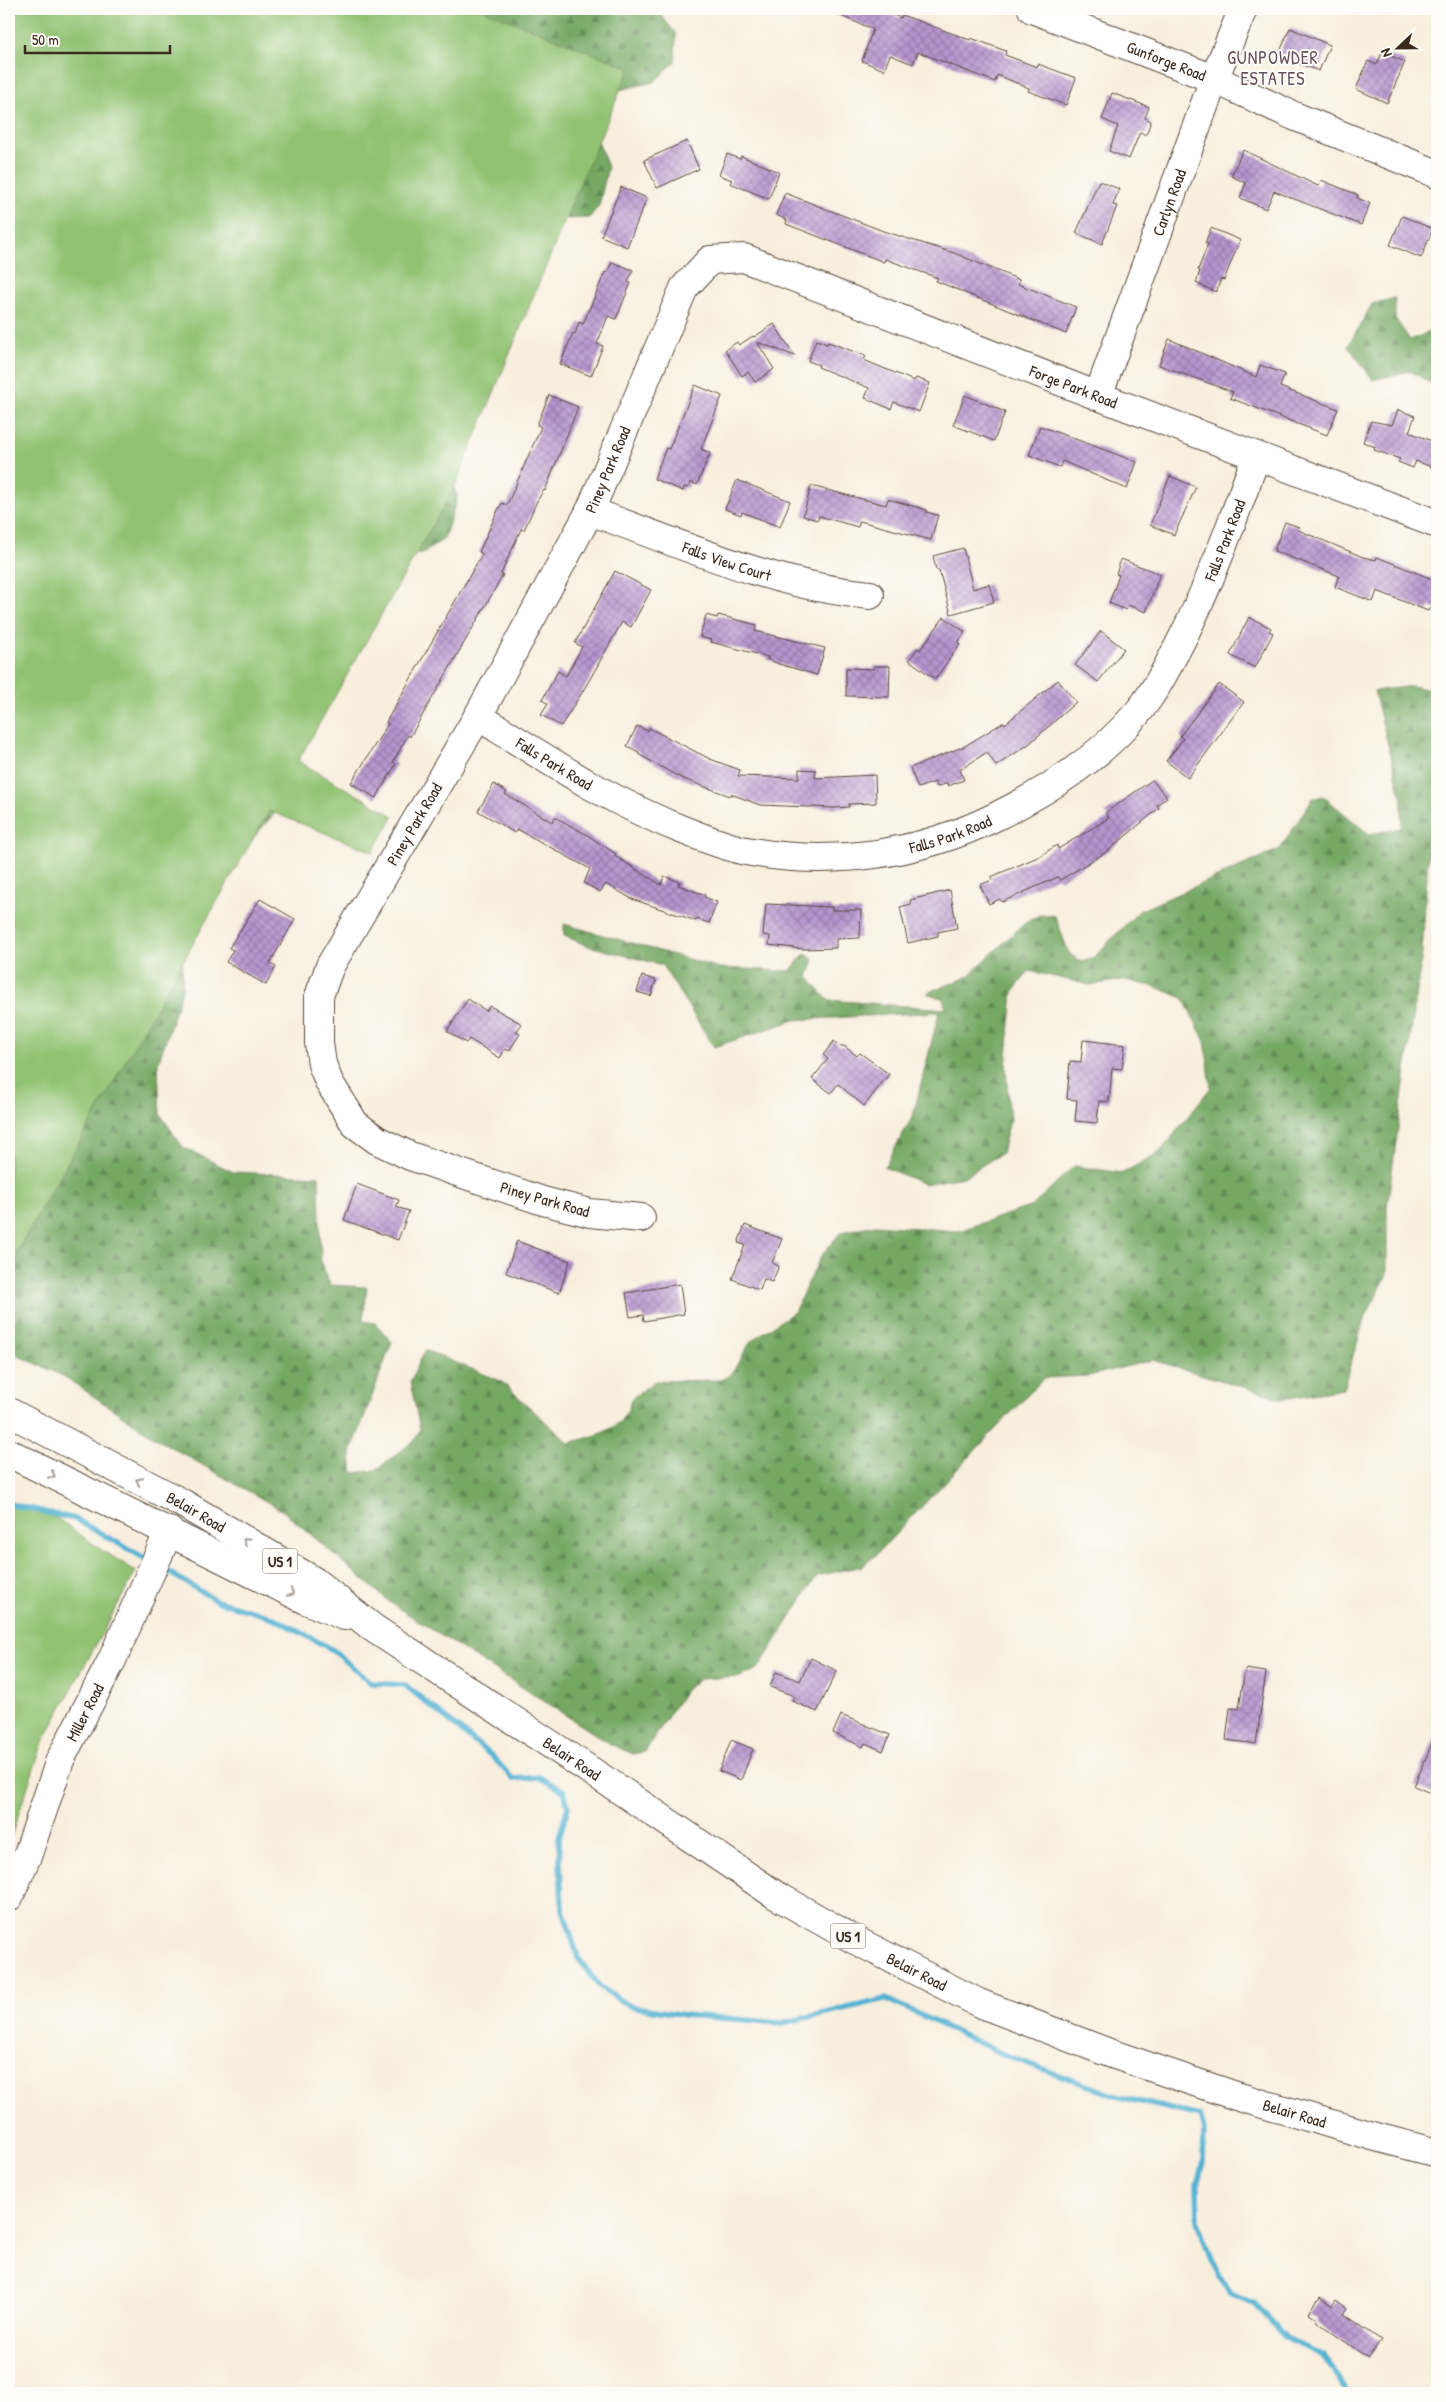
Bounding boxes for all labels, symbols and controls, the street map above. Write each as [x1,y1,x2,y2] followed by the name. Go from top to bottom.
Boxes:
[25,22,170,54] scale bar
[1374,22,1424,72] north arrow
[32,29,59,50] text: 50 m
[1124,36,1209,86] street label: Gunforge Road
[1227,45,1319,91] district label: GUNPOWDER ESTATES
[1375,46,1396,60] text: N
[1147,166,1191,239] street label: Carlyn Road
[1025,359,1121,413] street label: Forge Park Road
[579,423,635,516] street label: Piney Park Road
[1198,496,1250,585] street label: Falls Park Road
[679,535,775,586] street label: Falls View Court
[511,731,597,795] street label: Falls Park Road
[381,779,447,869] street label: Piney Park Road
[906,809,995,859] street label: Falls Park Road
[498,1176,592,1222] street label: Piney Park Road
[47,1469,56,1479] one-way arrow
[135,1477,144,1487] one-way arrow
[163,1486,230,1537] street label: Belair Road
[243,1537,252,1547] one-way arrow
[262,1548,298,1574] road number: US 1
[286,1586,295,1597] one-way arrow
[61,1680,109,1745] street label: Miller Road
[539,1731,605,1785] street label: Belair Road
[830,1924,866,1948] road number: US 1
[883,1947,951,1996] street label: Belair Road
[1260,2093,1329,2133] street label: Belair Road

